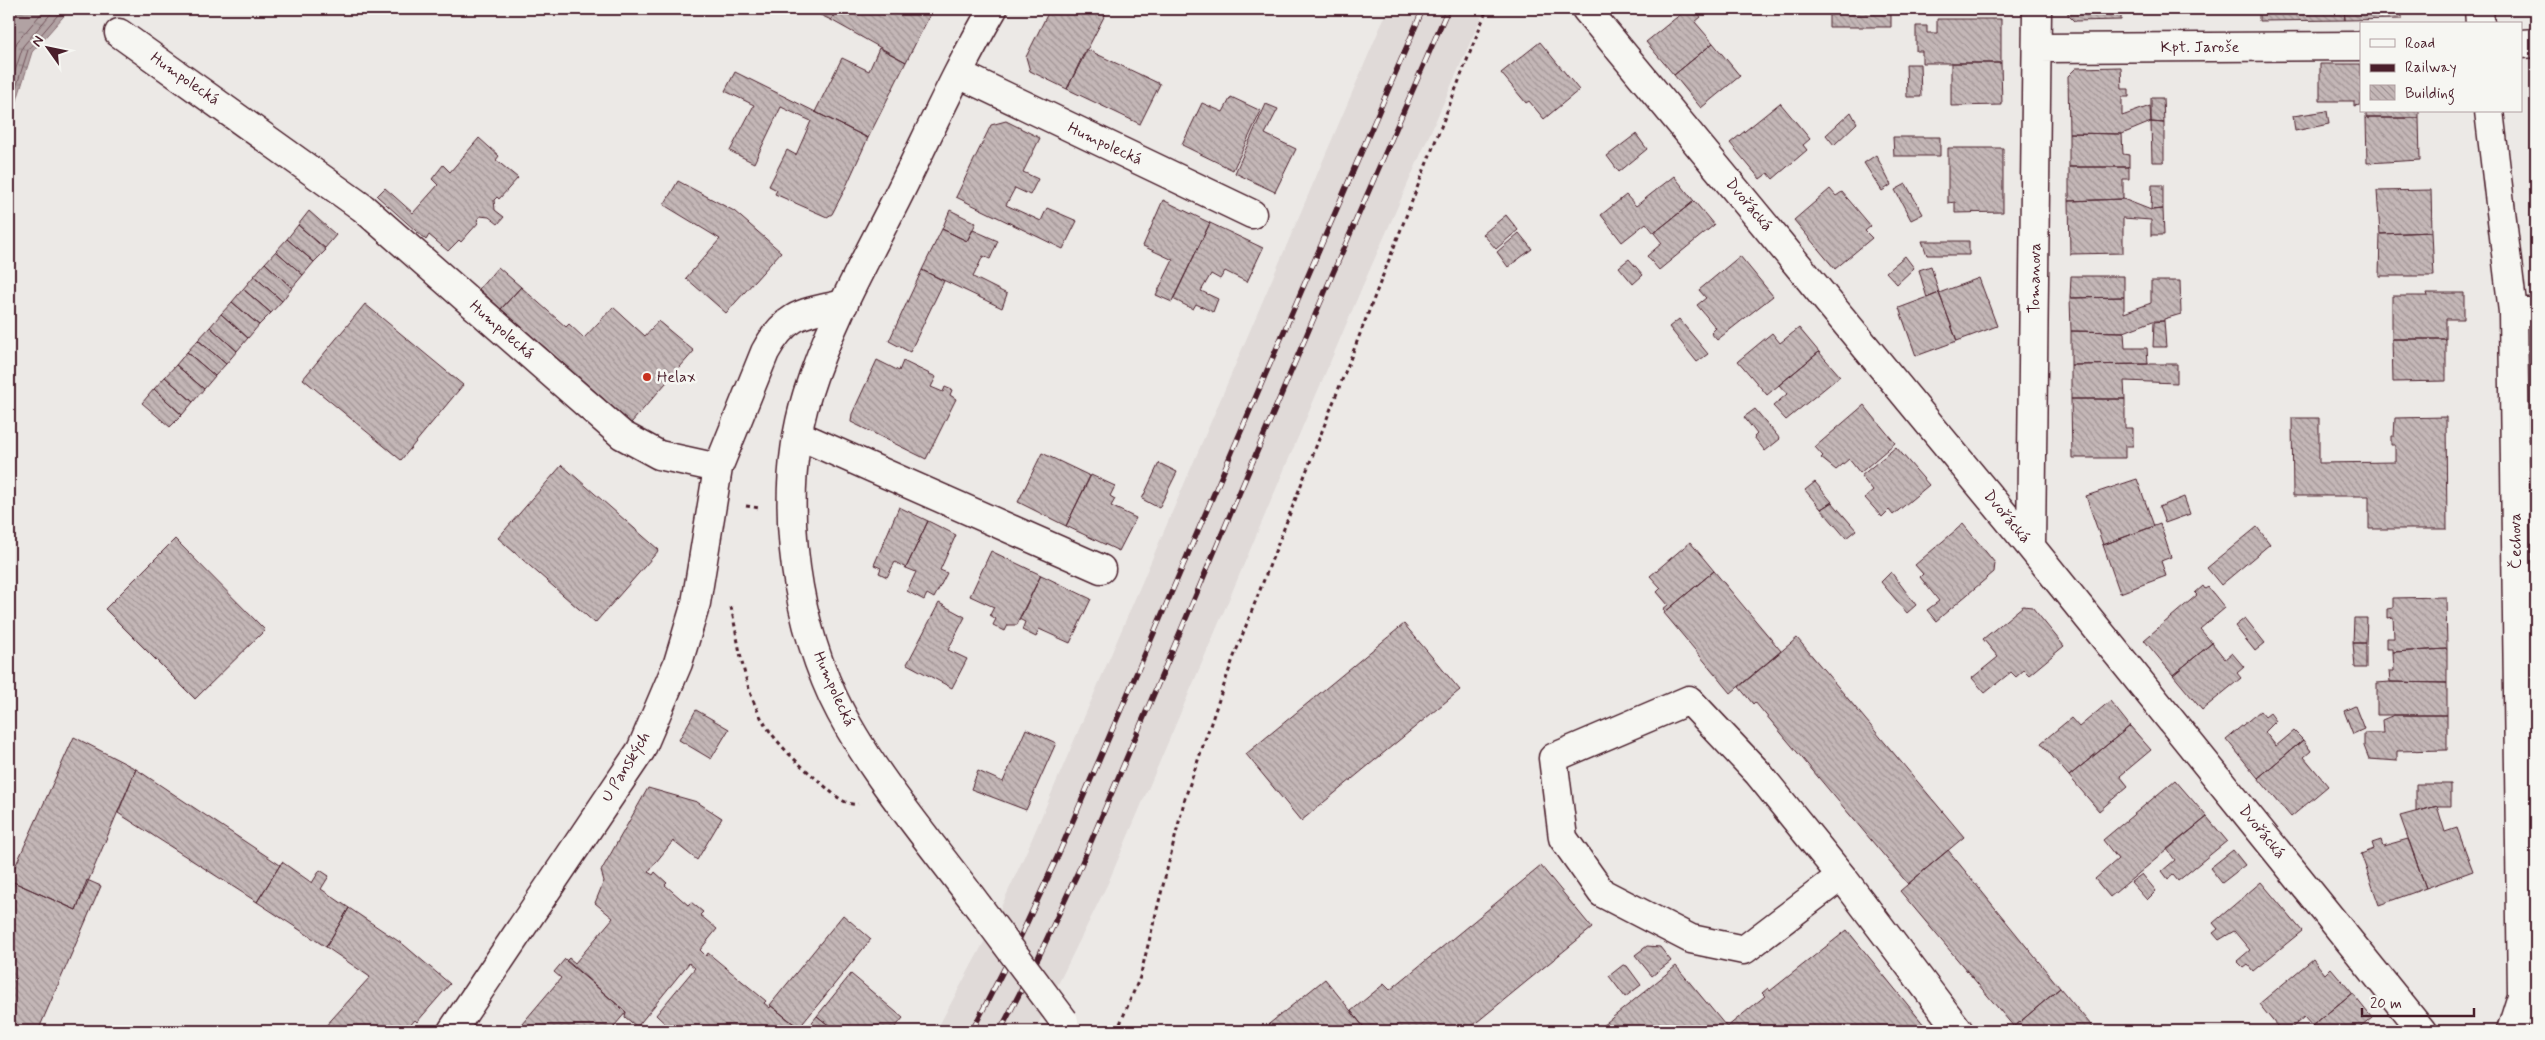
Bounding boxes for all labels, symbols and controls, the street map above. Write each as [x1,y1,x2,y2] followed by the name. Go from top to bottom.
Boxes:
[22,22,72,72] north arrow
[2360,22,2522,112] legend
[28,33,48,50] text: N
[2405,34,2435,54] text: Road
[2161,37,2240,58] street label: Kpt. Jaroše
[146,47,224,111] street label: Humpolecká
[2405,58,2457,78] text: Railway
[2405,84,2455,105] text: Building
[1064,118,1146,170] street label: Humpolecká
[1721,174,1777,236] street label: Dvořácká
[2024,242,2046,314] street label: Tomanova
[465,296,539,364] street label: Humpolecká
[657,367,696,388] place label: Helax
[641,371,653,383] marker: Helax
[1979,486,2035,548] street label: Dvořácká
[2505,513,2527,569] street label: Čechova
[808,648,860,730] street label: Humpolecká
[597,728,655,806] street label: U Panských
[2234,801,2290,863] street label: Dvořácká
[2362,985,2475,1017] scale bar
[2370,994,2402,1014] text: 20 m

